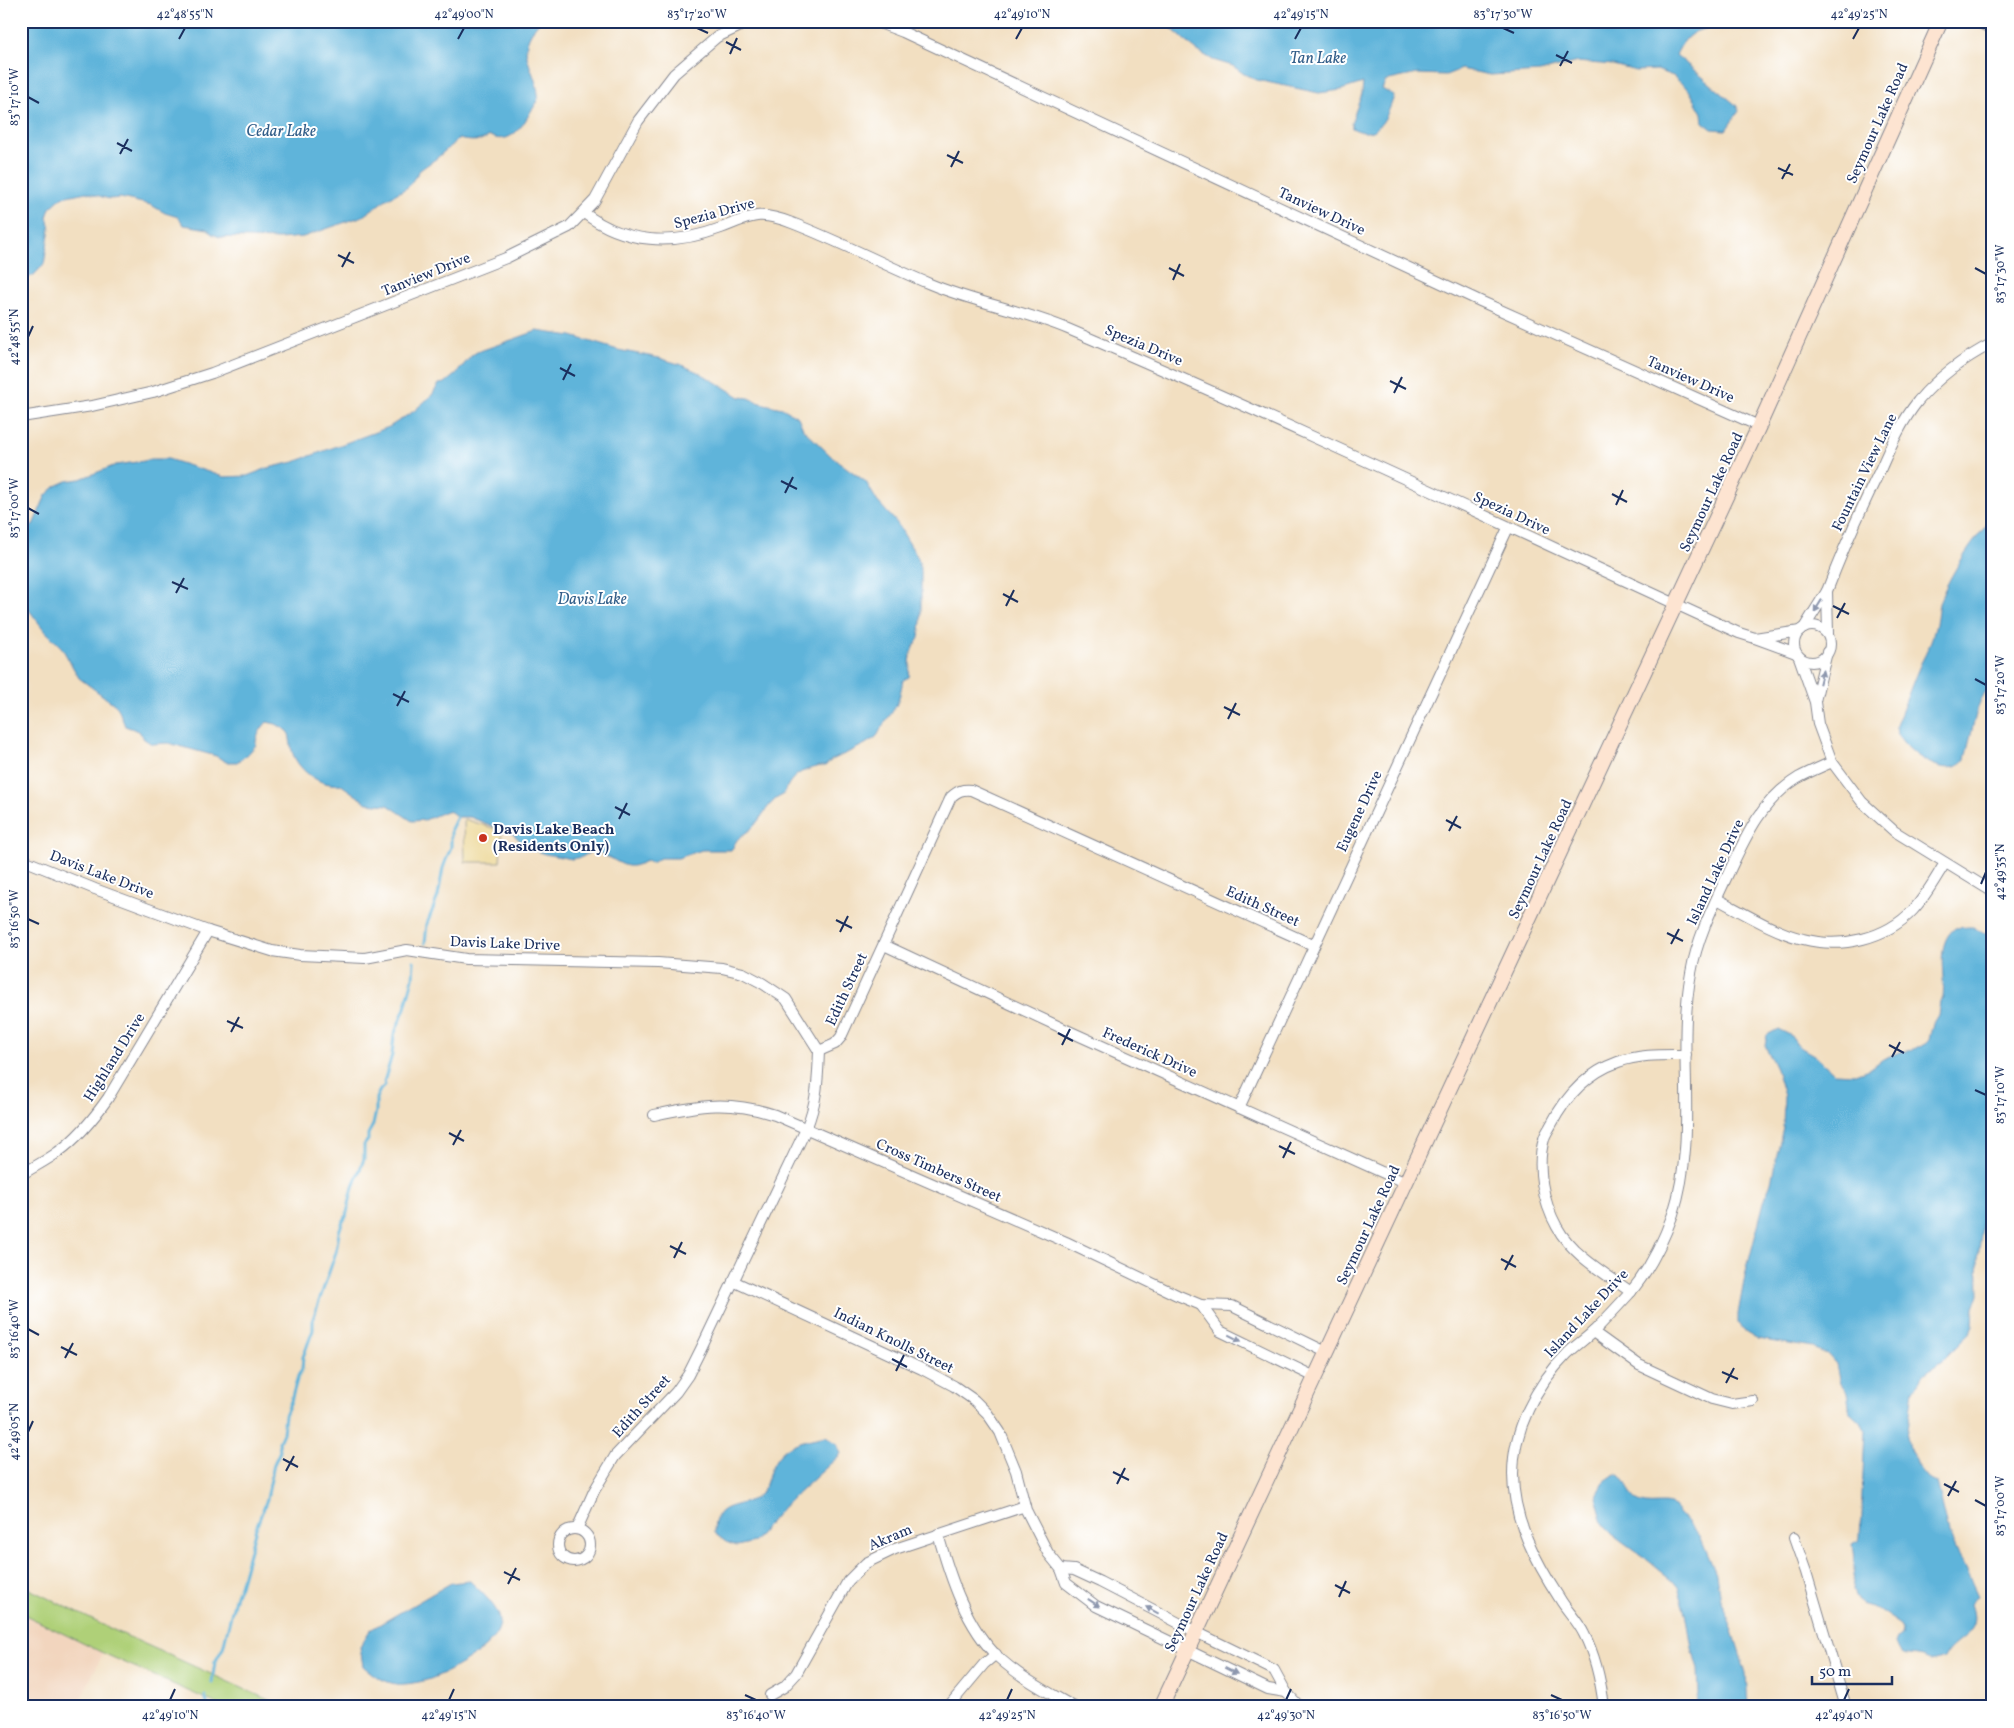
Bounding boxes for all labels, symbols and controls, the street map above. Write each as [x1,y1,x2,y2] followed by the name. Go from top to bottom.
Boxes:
[157,7,214,23] text: 42°48'55"N
[434,7,494,23] text: 42°49'00"N
[667,7,727,23] text: 83°17'20"W
[994,7,1050,23] text: 42°49'10"N
[1273,7,1329,23] text: 42°49'15"N
[1473,7,1533,23] text: 83°17'30"W
[1830,7,1888,23] text: 42°49'25"N
[1290,48,1346,70] water label: Tan Lake
[1842,60,1914,187] street label: Seymour Lake Road
[7,68,23,126] text: 83°17'10"W
[246,121,316,143] water label: Cedar Lake
[1274,183,1368,242] street label: Tanview Drive
[672,194,757,235] street label: Spezia Drive
[1993,244,2009,304] text: 83°17'30"W
[379,248,474,303] street label: Tanview Drive
[7,308,23,365] text: 42°48'55"N
[1101,320,1186,372] street label: Spezia Drive
[1643,352,1738,409] street label: Tanview Drive
[1828,410,1903,535] street label: Fountain View Lane
[1675,429,1749,556] street label: Seymour Lake Road
[7,478,23,538] text: 83°17'00"W
[1469,487,1553,541] street label: Spezia Drive
[557,589,627,611] water label: Davis Lake
[1813,599,1822,613] one-way arrow
[1993,655,2009,715] text: 83°17'20"W
[1817,670,1825,685] one-way arrow
[1332,767,1388,856] street label: Eugene Drive
[1504,796,1578,923] street label: Seymour Lake Road
[1683,816,1750,929] street label: Island Lake Drive
[493,820,615,858] place label: Davis Lake Beach (Residents Only)
[477,832,489,844] marker: Davis Lake Beach (Residents Only)
[1993,843,2009,901] text: 42°49'35"N
[46,846,157,905] street label: Davis Lake Drive
[1222,882,1303,933] street label: Edith Street
[7,889,23,949] text: 83°16'50"W
[449,932,560,957] street label: Davis Lake Drive
[821,950,873,1030] street label: Edith Street
[79,1009,151,1106] street label: Highland Drive
[1099,1023,1200,1084] street label: Frederick Drive
[1993,1066,2009,1124] text: 83°17'10"W
[872,1134,1005,1209] street label: Cross Timbers Street
[1332,1162,1406,1289] street label: Seymour Lake Road
[1540,1265,1634,1363] street label: Island Lake Drive
[7,1299,23,1359] text: 83°16'40"W
[830,1303,957,1380] street label: Indian Knolls Street
[1228,1334,1242,1342] one-way arrow
[608,1371,676,1443] street label: Edith Street
[7,1403,23,1461] text: 42°49'05"N
[1993,1476,2009,1536] text: 83°17'00"W
[865,1520,916,1557] street label: Akram
[1160,1529,1234,1656] street label: Seymour Lake Road
[1087,1598,1100,1608] one-way arrow
[1146,1605,1159,1614] one-way arrow
[1812,1653,1892,1685] scale bar
[1819,1662,1851,1683] text: 50 m
[1224,1667,1238,1675] one-way arrow
[142,1708,198,1724] text: 42°49'10"N
[421,1708,477,1724] text: 42°49'15"N
[726,1708,786,1724] text: 83°16'40"W
[978,1708,1036,1724] text: 42°49'25"N
[1257,1708,1315,1724] text: 42°49'30"N
[1532,1708,1592,1724] text: 83°16'50"W
[1815,1708,1873,1724] text: 42°49'40"N

